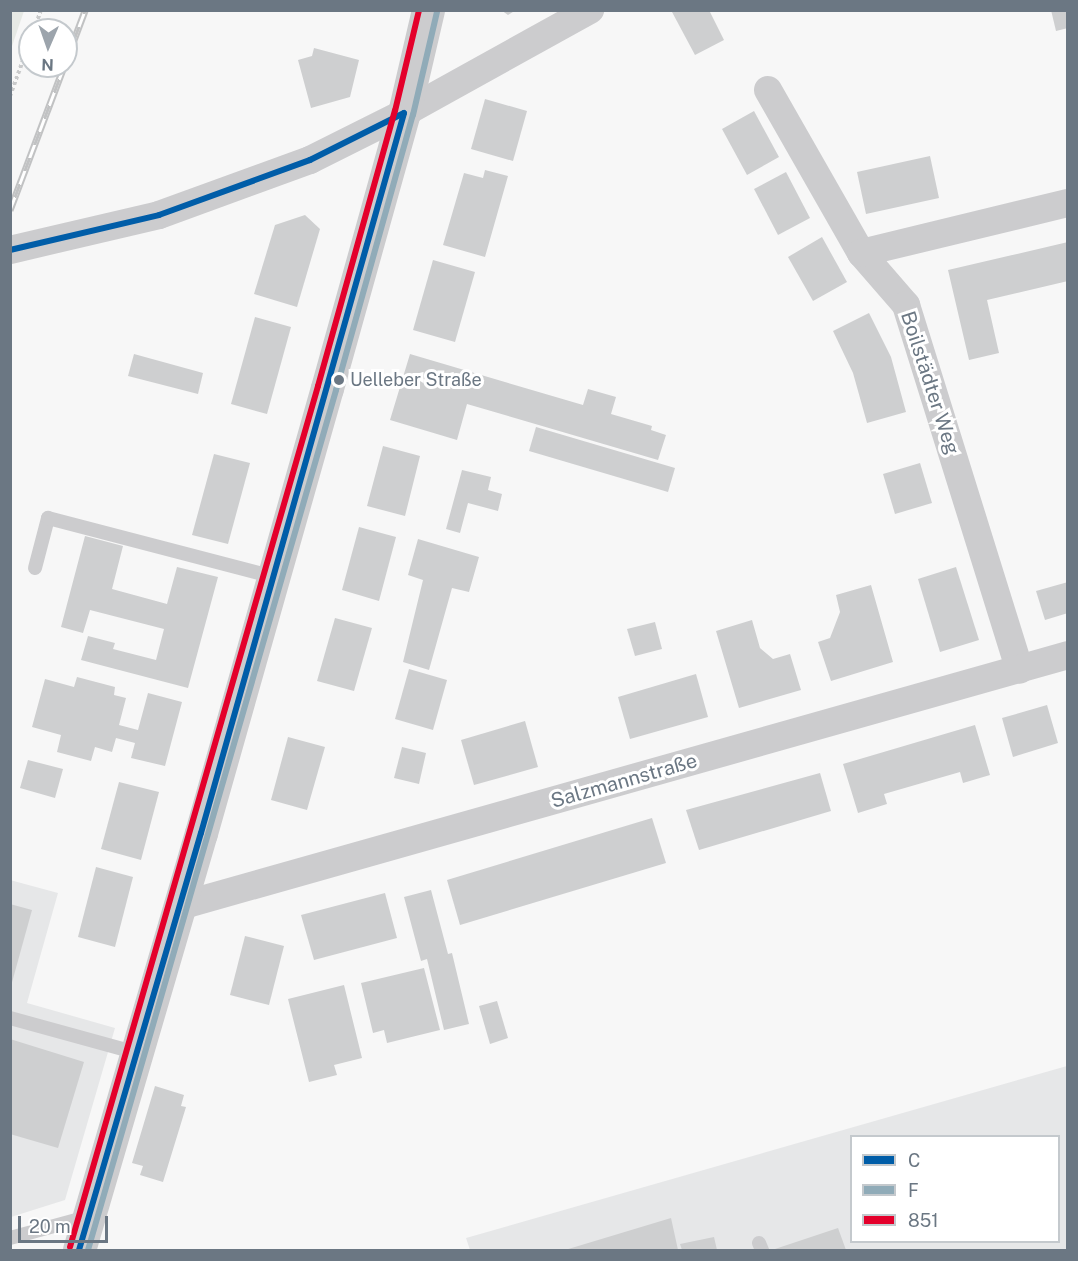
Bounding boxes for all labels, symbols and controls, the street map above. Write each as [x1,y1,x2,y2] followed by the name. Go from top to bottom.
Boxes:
[18,18,78,78] north arrow
[41,55,54,74] text: N
[895,308,965,458] street label: Boilstädter Weg
[350,369,482,391] place label: Uelleber Straße
[333,374,345,386] marker: Uelleber Straße
[548,749,700,813] street label: Salzmannstraße
[850,1135,1060,1243] legend
[908,1150,920,1171] text: C
[908,1180,919,1201] text: F
[21,1204,111,1242] scale bar
[908,1210,939,1231] text: 851
[29,1216,71,1237] text: 20 m

